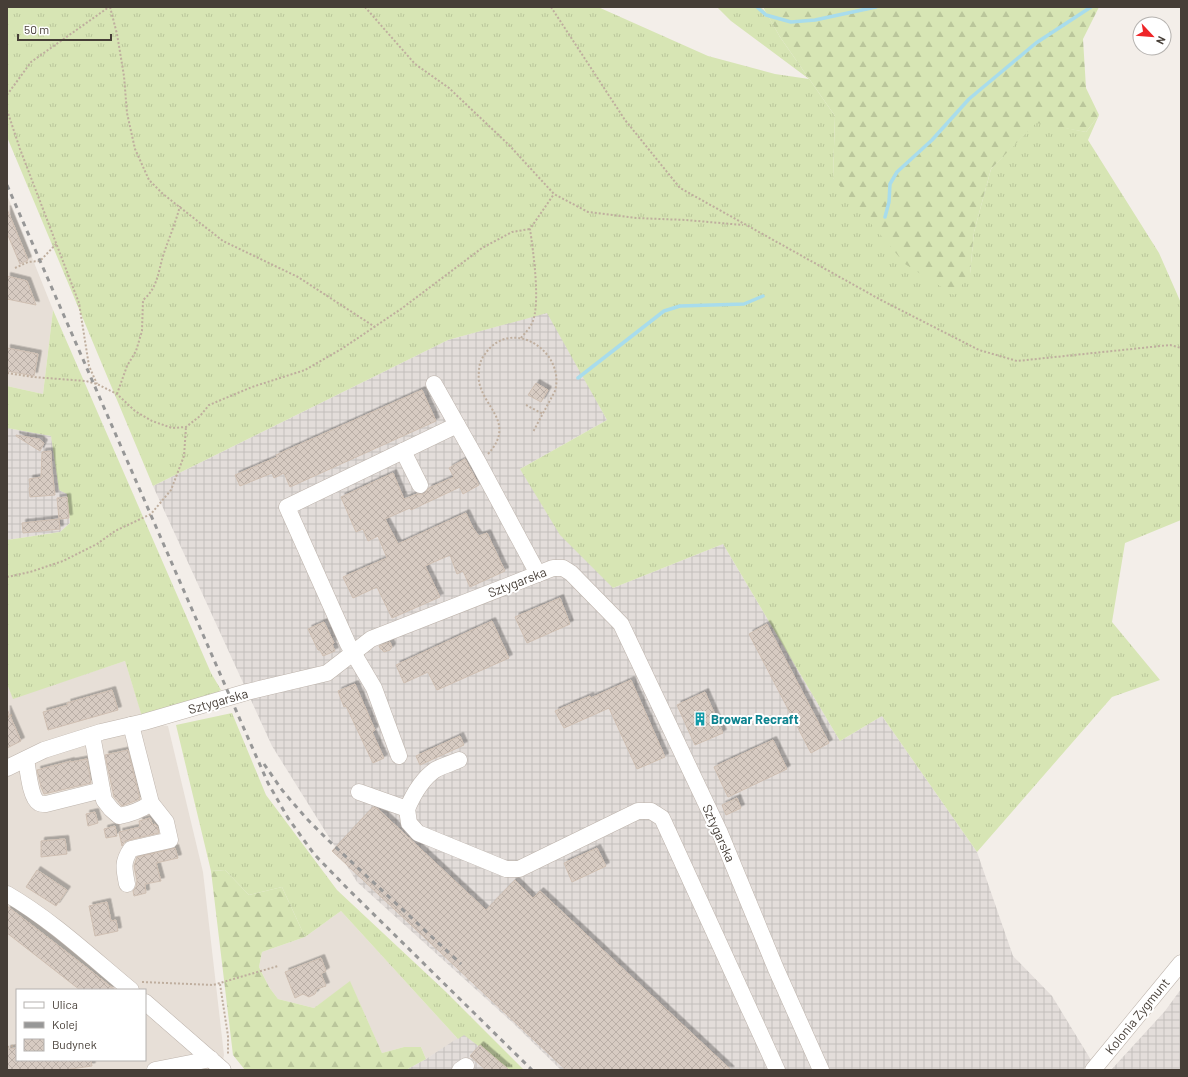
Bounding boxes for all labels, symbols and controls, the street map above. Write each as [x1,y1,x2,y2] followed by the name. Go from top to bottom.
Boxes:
[18,16,111,42] scale bar
[1132,16,1172,56] north arrow
[24,22,49,36] text: 50 m
[1154,34,1169,47] text: N
[485,564,549,600] street label: Sztygarska
[186,685,250,717] street label: Sztygarska
[692,711,708,727] building icon: Browar Recraft
[711,711,799,727] place label: Browar Recraft
[699,802,739,864] street label: Sztygarska
[1101,975,1173,1057] street label: Kolonia Zygmunt
[16,989,146,1061] legend
[52,997,78,1011] text: Ulica
[52,1017,78,1031] text: Kolej
[52,1037,97,1051] text: Budynek

